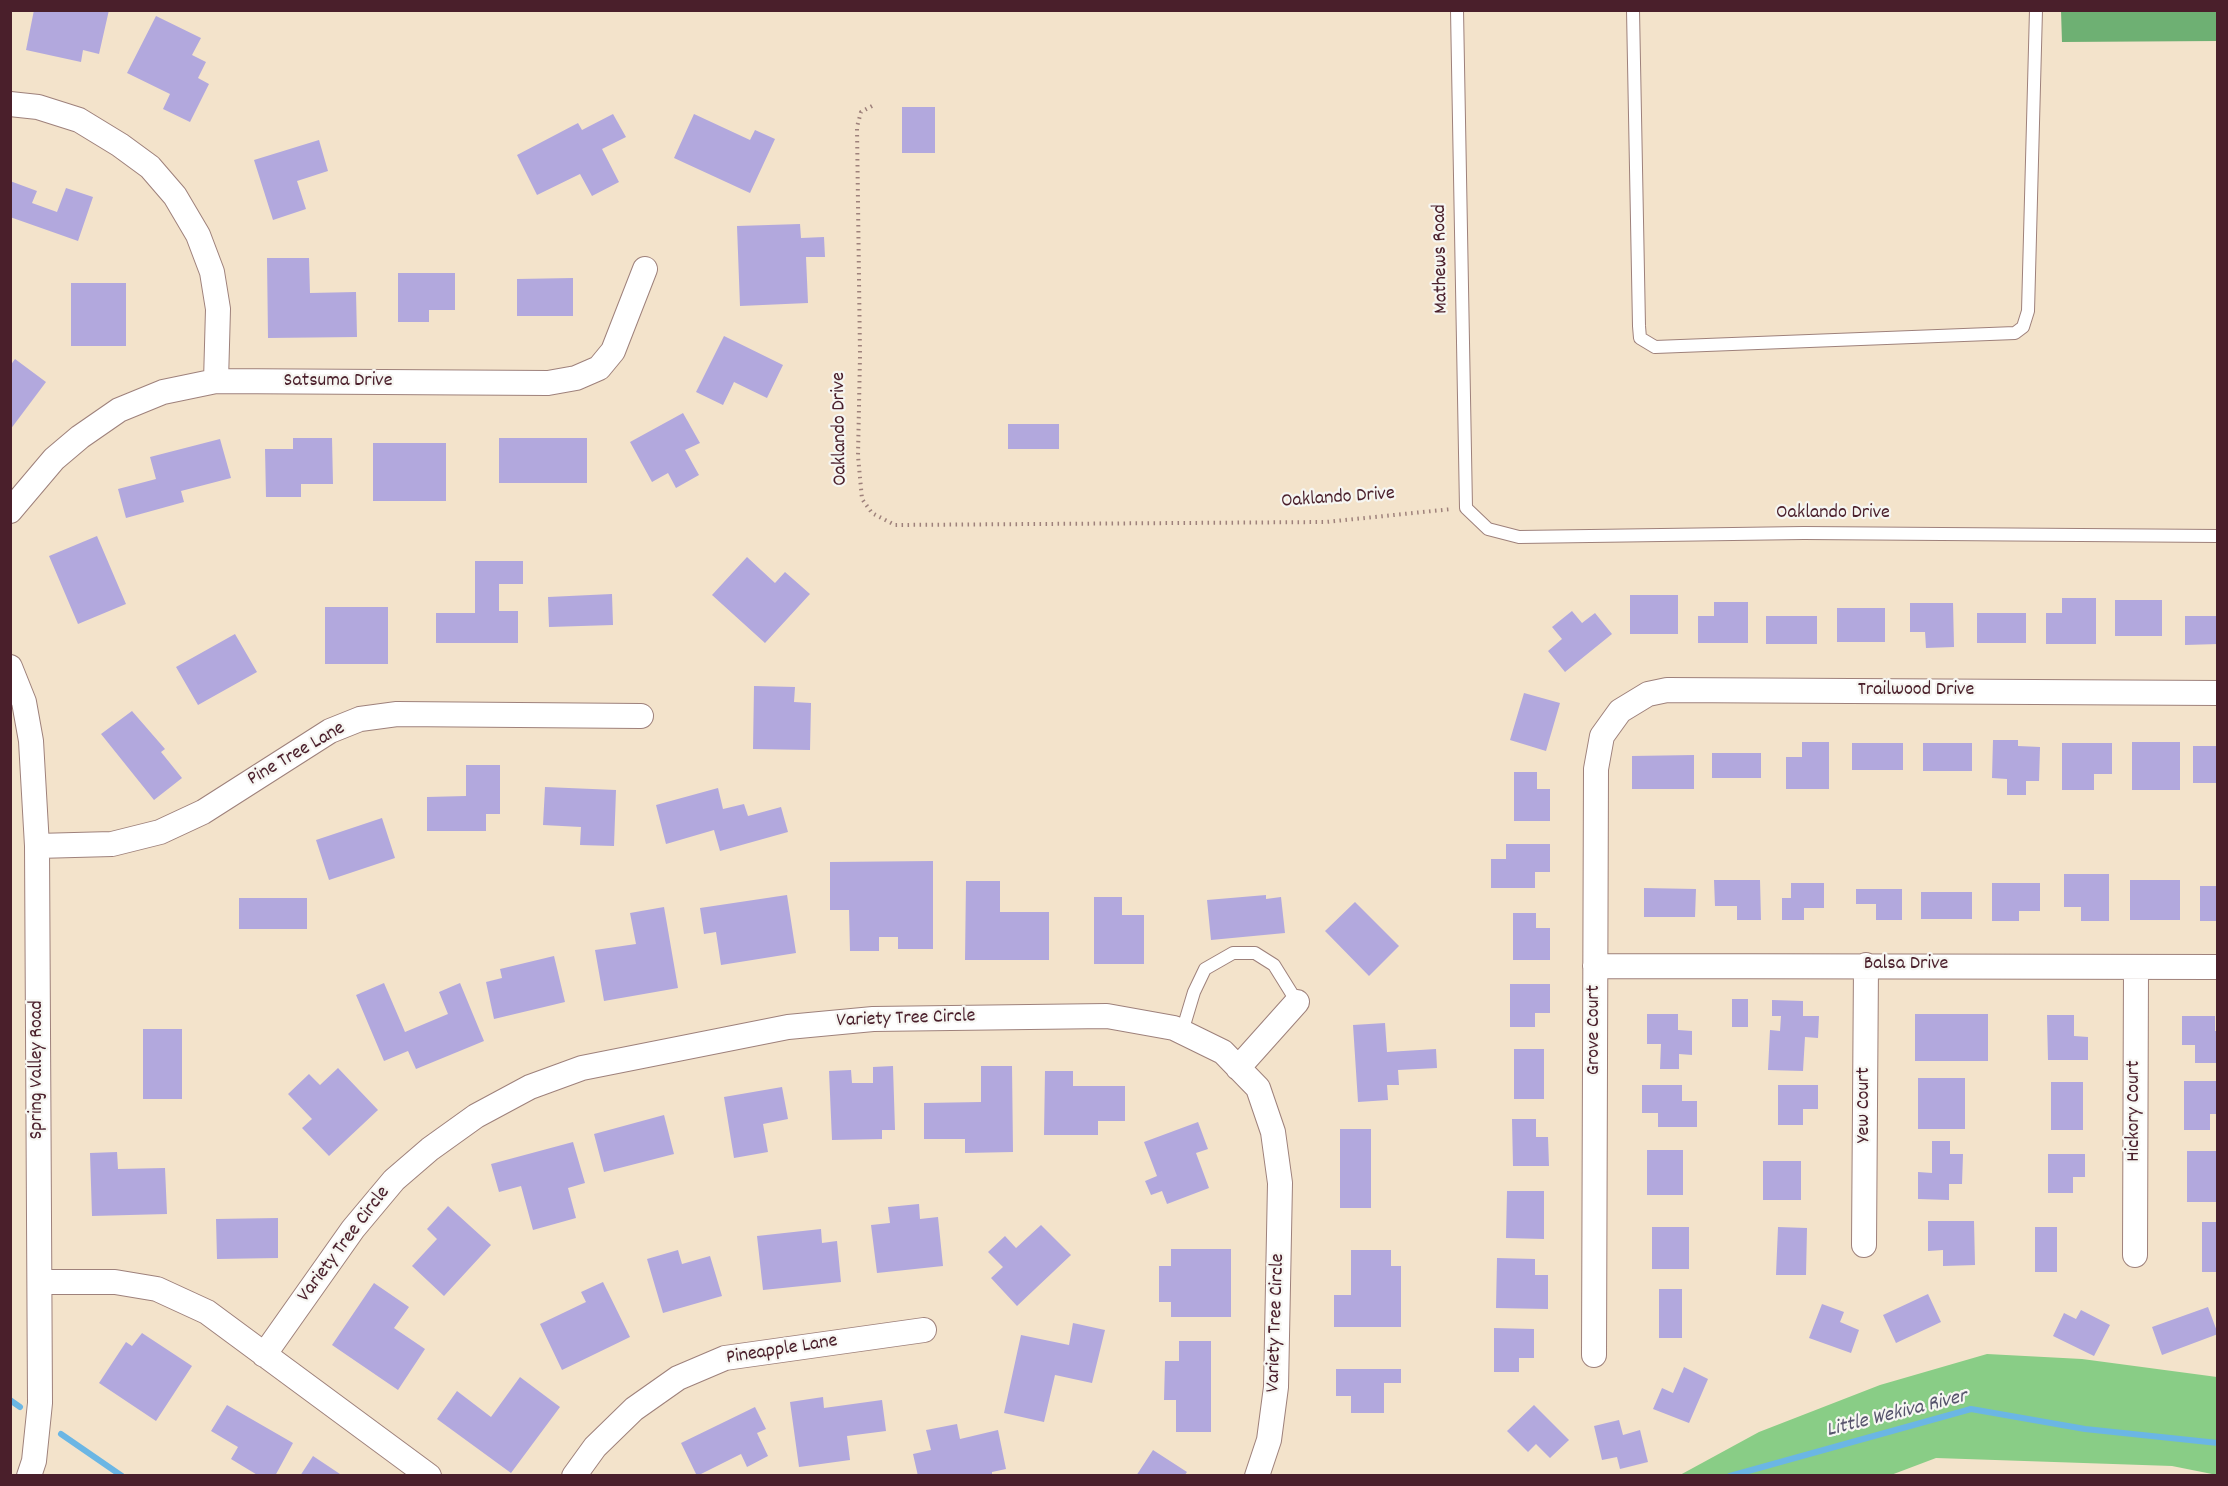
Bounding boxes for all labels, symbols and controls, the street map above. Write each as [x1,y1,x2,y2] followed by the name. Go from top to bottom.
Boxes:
[1429,204,1455,314] street label: Mathews Road
[284,370,392,394] street label: Satsuma Drive
[828,372,854,486] street label: Oaklando Drive
[1280,483,1396,515] street label: Oaklando Drive
[1776,502,1890,526] street label: Oaklando Drive
[1858,679,1974,703] street label: Trailwood Drive
[244,717,350,793] street label: Pine Tree Lane
[1864,953,1948,977] street label: Balsa Drive
[1583,985,1607,1075] street label: Grove Court
[26,1000,50,1140] street label: Spring Valley Road
[836,1006,976,1034] street label: Variety Tree Circle
[2123,1060,2147,1162] street label: Hickory Court
[1853,1067,1877,1143] street label: Yew Court
[294,1182,396,1308] street label: Variety Tree Circle
[1263,1253,1291,1393] street label: Variety Tree Circle
[725,1330,839,1372] street label: Pineapple Lane
[1824,1385,1970,1445] water label: Little Wekiva River

